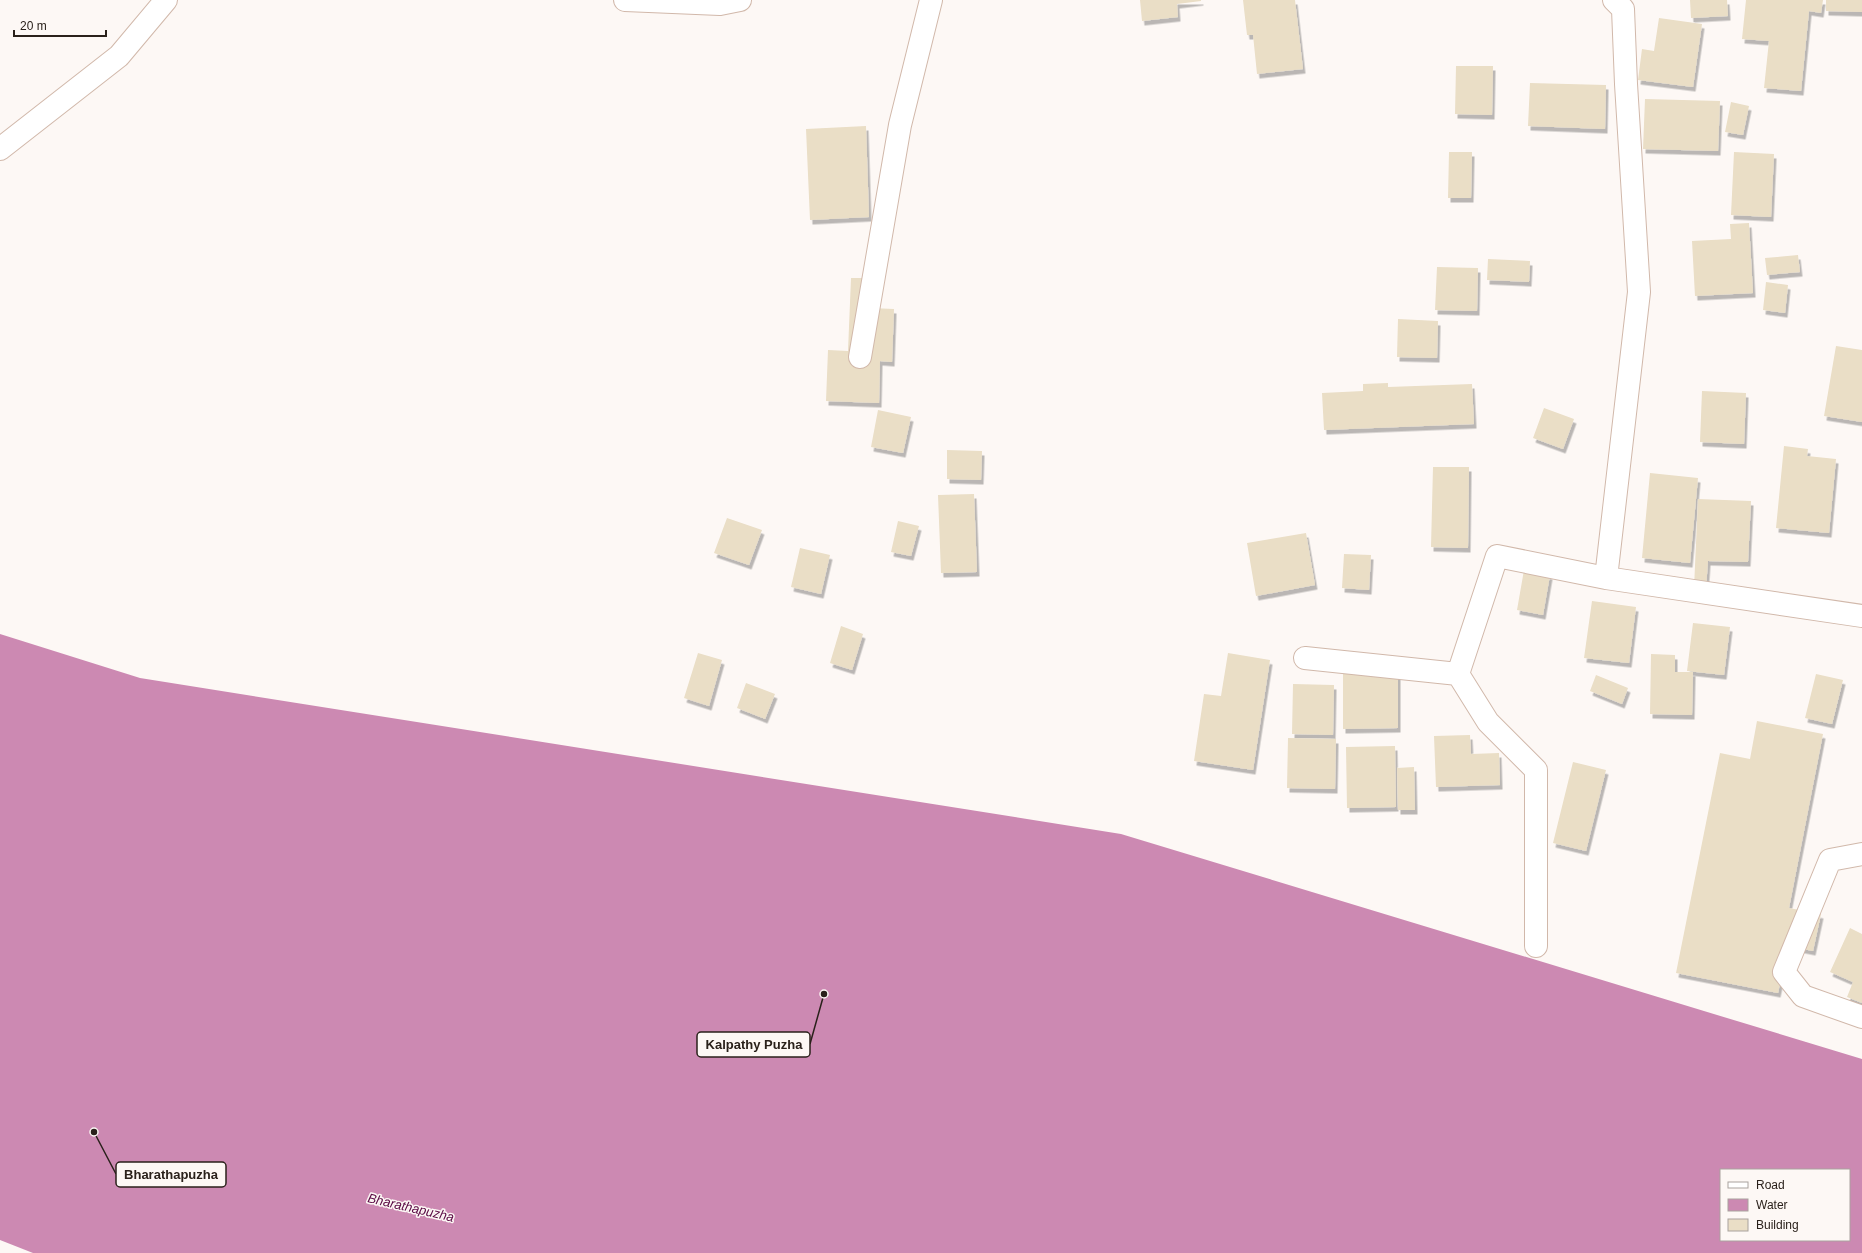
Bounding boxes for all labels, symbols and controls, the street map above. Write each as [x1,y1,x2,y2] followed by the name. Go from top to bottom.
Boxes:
[14,12,106,38] scale bar
[20,19,47,33] text: 20 m
[697,1032,810,1057] callout: Kalpathy Puzha
[706,1037,803,1052] text: Kalpathy Puzha
[116,1162,226,1187] callout: Bharathapuzha
[124,1167,219,1182] text: Bharathapuzha
[1720,1169,1850,1241] legend
[1756,1178,1785,1192] text: Road
[366,1190,456,1225] water label: Bharathapuzha
[1756,1198,1788,1212] text: Water
[1756,1218,1799,1232] text: Building

